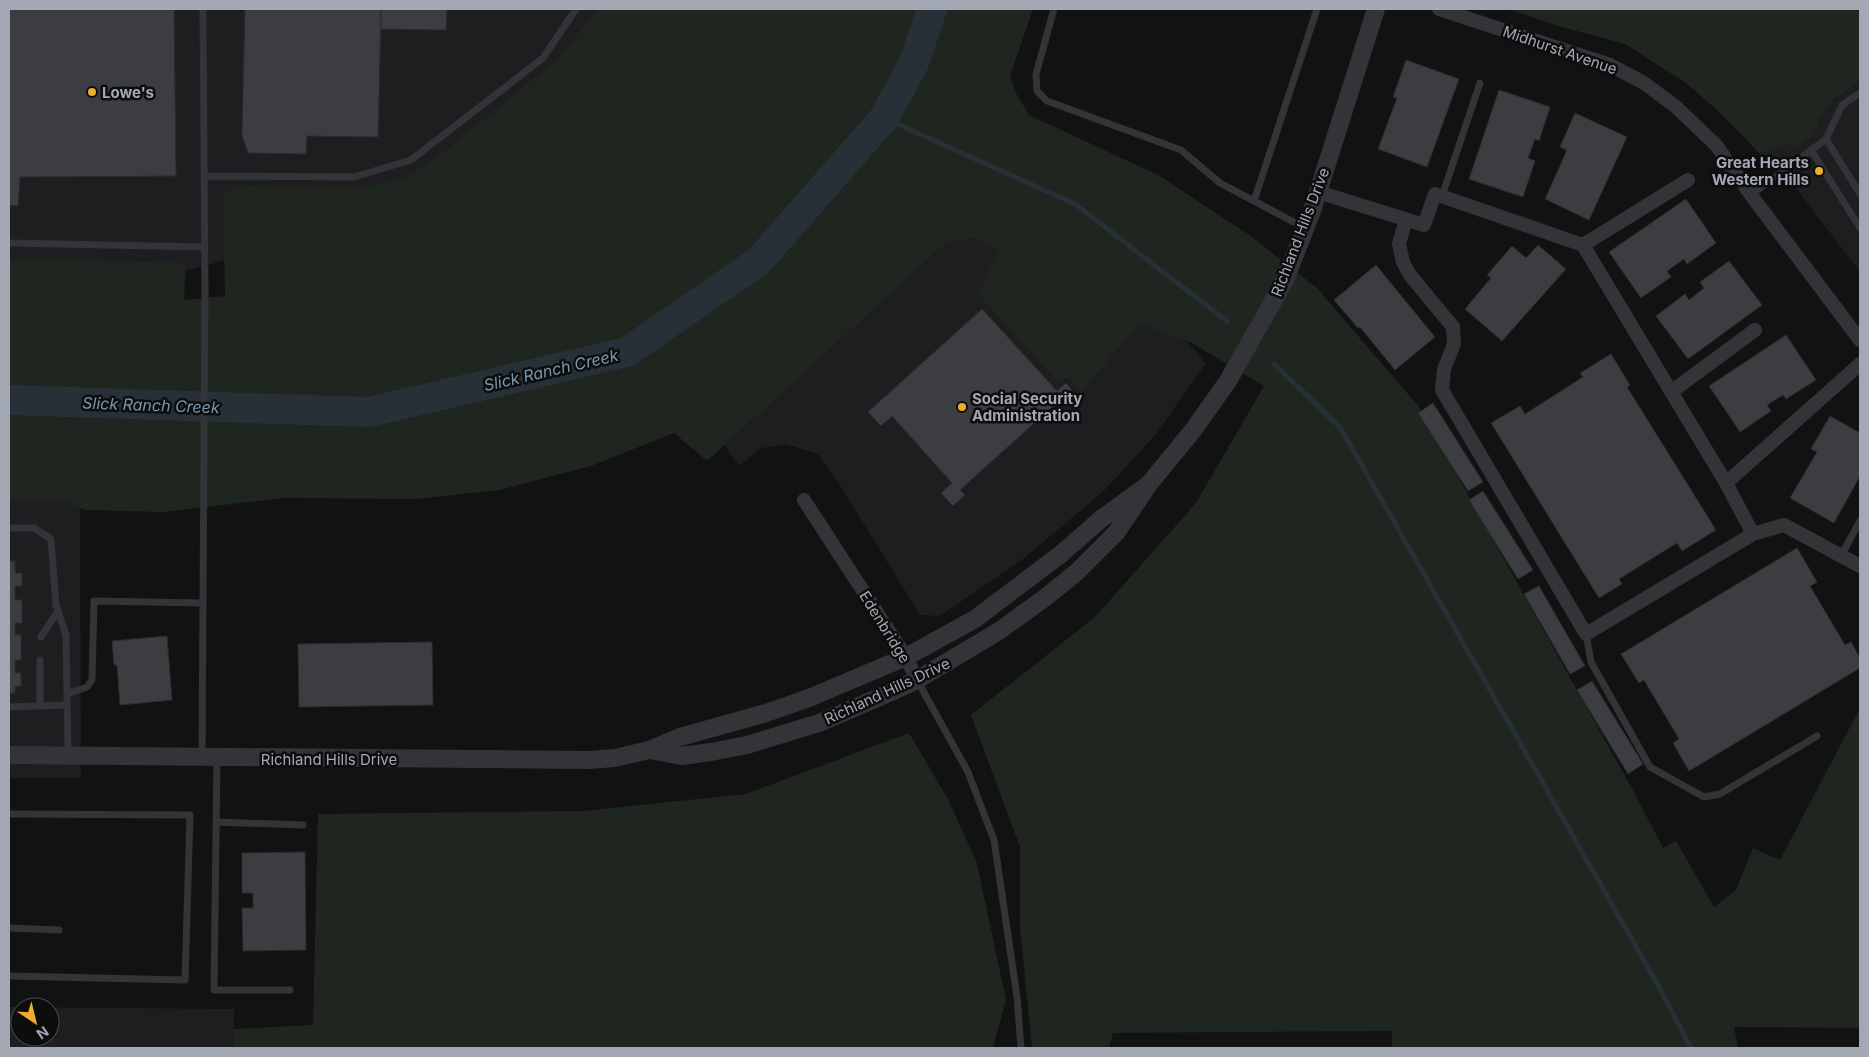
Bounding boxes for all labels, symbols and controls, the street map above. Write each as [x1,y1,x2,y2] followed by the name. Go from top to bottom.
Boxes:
[1500,22,1620,78] street label: Midhurst Avenue
[102,83,154,102] place label: Lowe's
[86,86,98,98] marker: Lowe's
[1712,153,1809,189] place label: Great Hearts Western Hills
[1267,165,1333,299] street label: Richland Hills Drive
[1813,165,1825,177] marker: Great Hearts Western Hills
[482,345,620,395] water label: Slick Ranch Creek
[972,389,1082,425] place label: Social Security Administration
[82,393,220,417] water label: Slick Ranch Creek
[956,401,968,413] marker: Social Security Administration
[855,587,915,667] street label: Edenbridge
[821,654,953,728] street label: Richland Hills Drive
[261,750,397,769] street label: Richland Hills Drive
[10,997,60,1047] north arrow
[33,1023,52,1043] text: N

